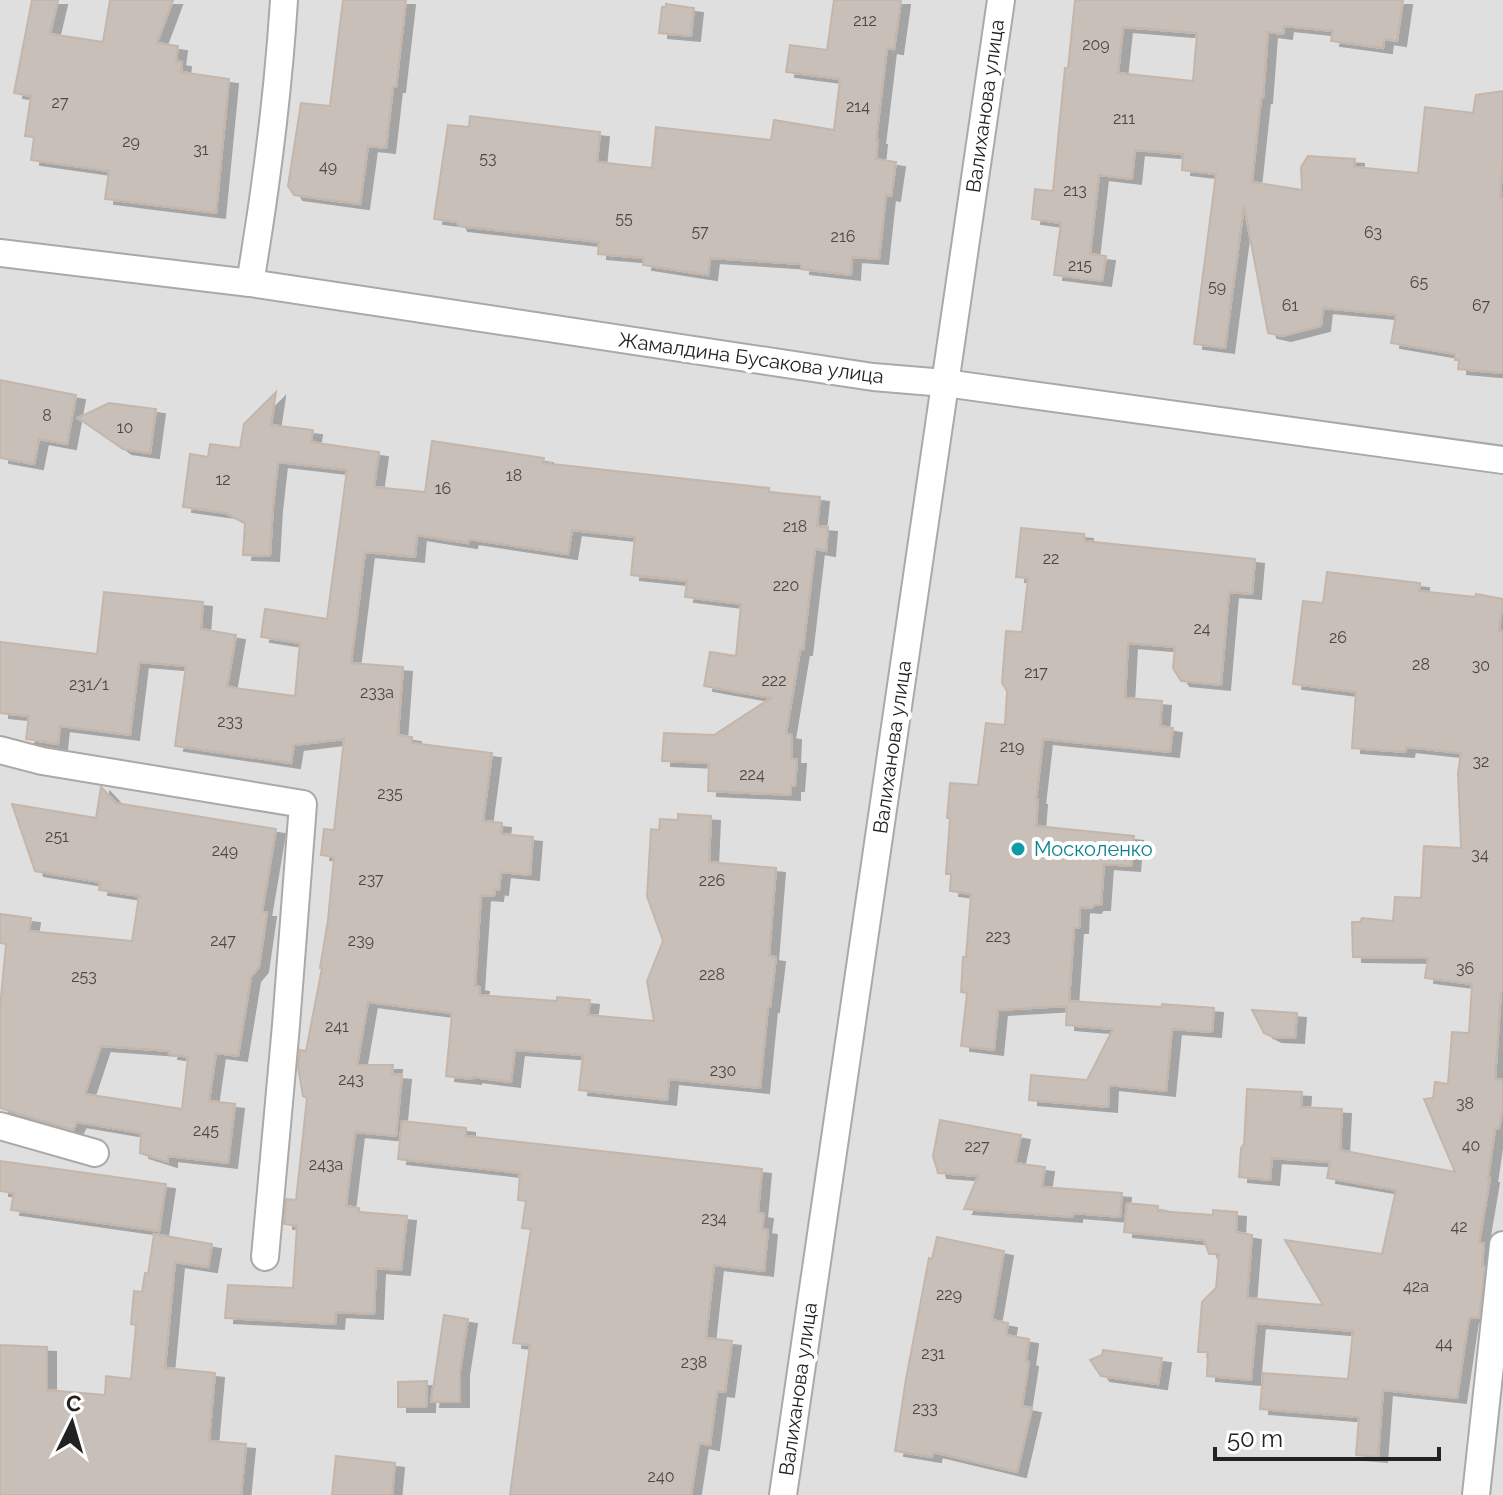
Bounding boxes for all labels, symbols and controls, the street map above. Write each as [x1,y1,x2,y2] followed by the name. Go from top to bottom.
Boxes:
[853,11,877,30] house number: 212
[961,18,1009,194] street label: Валиханова улица
[1082,35,1110,54] house number: 209
[52,93,69,112] house number: 27
[846,97,870,116] house number: 214
[1113,109,1135,128] house number: 211
[122,132,140,151] house number: 29
[193,140,209,159] house number: 31
[479,149,497,168] house number: 53
[319,157,337,176] house number: 49
[1063,181,1087,200] house number: 213
[615,209,633,228] house number: 55
[691,222,709,241] house number: 57
[1364,223,1382,242] house number: 63
[831,227,855,246] house number: 216
[1068,256,1092,275] house number: 215
[1410,273,1428,292] house number: 65
[1208,277,1226,296] house number: 59
[1282,296,1298,315] house number: 61
[1472,296,1491,315] house number: 67
[617,327,885,389] street label: Жамалдина Бусакова улица
[42,406,52,425] house number: 8
[117,418,133,437] house number: 10
[506,466,522,485] house number: 18
[215,470,231,489] house number: 12
[435,479,451,498] house number: 16
[783,517,807,536] house number: 218
[1043,549,1059,568] house number: 22
[773,576,799,595] house number: 220
[1193,619,1211,638] house number: 24
[1329,628,1347,647] house number: 26
[1412,655,1430,674] house number: 28
[1472,656,1490,675] house number: 30
[868,659,916,835] street label: Валиханова улица
[1024,663,1048,682] house number: 217
[761,671,787,690] house number: 222
[69,675,109,694] house number: 231/1
[360,683,394,702] house number: 233а
[217,712,243,731] house number: 233
[1000,737,1024,756] house number: 219
[1473,752,1489,771] house number: 32
[739,765,765,784] house number: 224
[377,784,403,803] house number: 235
[45,827,69,846] house number: 251
[1034,837,1153,861] place label: Москоленко
[1009,840,1027,858] marker: Москоленко
[212,841,238,860] house number: 249
[1471,845,1489,864] house number: 34
[358,870,384,889] house number: 237
[699,871,725,890] house number: 226
[985,927,1011,946] house number: 223
[210,931,236,950] house number: 247
[348,931,374,950] house number: 239
[1456,959,1474,978] house number: 36
[699,965,725,984] house number: 228
[71,967,97,986] house number: 253
[325,1017,349,1036] house number: 241
[710,1061,736,1080] house number: 230
[338,1070,364,1089] house number: 243
[1456,1094,1474,1113] house number: 38
[193,1121,219,1140] house number: 245
[1462,1136,1480,1155] house number: 40
[964,1137,990,1156] house number: 227
[309,1155,343,1174] house number: 243а
[701,1209,727,1228] house number: 234
[1450,1217,1468,1236] house number: 42
[1403,1277,1429,1296] house number: 42а
[936,1285,962,1304] house number: 229
[774,1301,822,1477] street label: Валиханова улица
[1435,1334,1453,1353] house number: 44
[921,1344,945,1363] house number: 231
[681,1353,707,1372] house number: 238
[32,1383,112,1463] north arrow
[65,1389,82,1417] text: С
[912,1399,938,1418] house number: 233
[1215,1411,1439,1461] scale bar
[1227,1424,1283,1453] text: 50 m
[648,1467,674,1486] house number: 240

